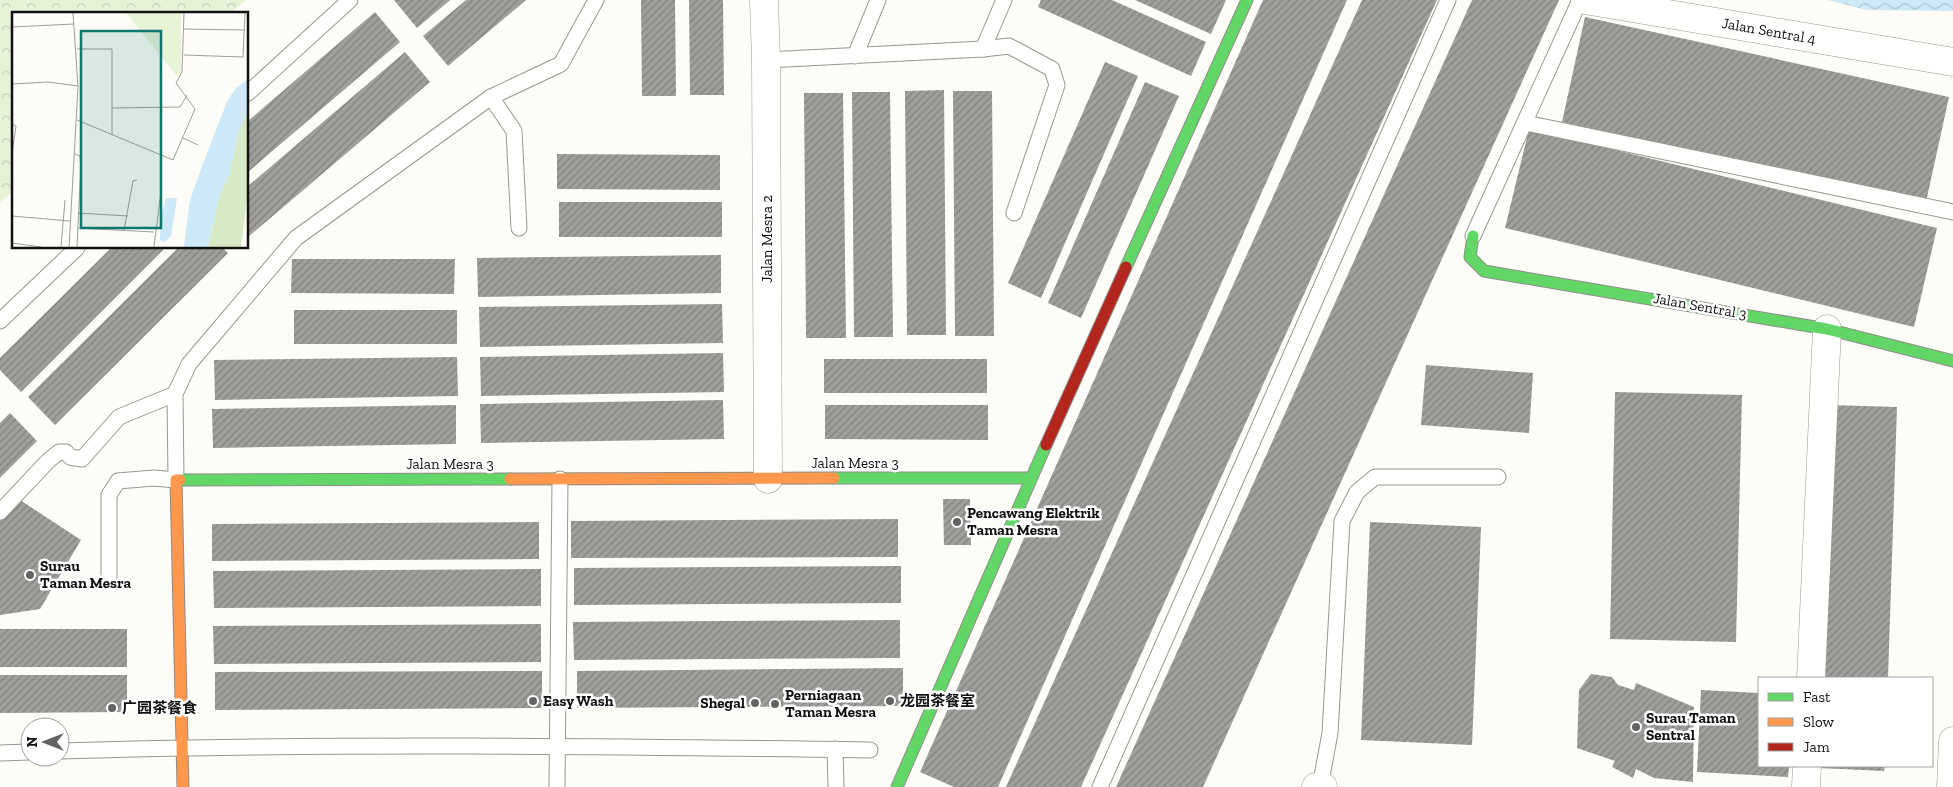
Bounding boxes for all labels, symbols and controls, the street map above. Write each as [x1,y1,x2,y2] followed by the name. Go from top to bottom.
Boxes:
[12,12,249,249] inset map
[1721,14,1817,48] street label: Jalan Sentral 4
[758,195,776,283] street label: Jalan Mesra 2
[1652,289,1748,323] street label: Jalan Sentral 3
[811,454,899,472] street label: Jalan Mesra 3
[406,455,494,473] street label: Jalan Mesra 3
[967,504,1100,539] place label: Pencawang Elektrik Taman Mesra
[951,516,963,528] marker: Pencawang Elektrik Taman Mesra
[40,557,132,592] place label: Surau Taman Mesra
[24,569,36,581] marker: Surau Taman Mesra
[1758,677,1933,767] legend
[785,686,877,721] place label: Perniagaan Taman Mesra
[1803,688,1831,706] text: Fast
[543,692,614,710] place label: Easy Wash
[900,692,975,710] place label: 龙园茶餐室
[700,694,745,712] place label: Shegal
[527,695,539,707] marker: Easy Wash
[884,695,896,707] marker: 龙园茶餐室
[749,697,761,709] marker: Shegal
[769,698,781,710] marker: Perniagaan Taman Mesra
[122,699,197,717] place label: 广园茶餐食
[106,702,118,714] marker: 广园茶餐食
[1646,709,1736,744] place label: Surau Taman Sentral
[1803,713,1835,731] text: Slow
[20,717,70,767] north arrow
[1630,721,1642,733] marker: Surau Taman Sentral
[24,736,41,747] text: N
[1803,738,1830,756] text: Jam

